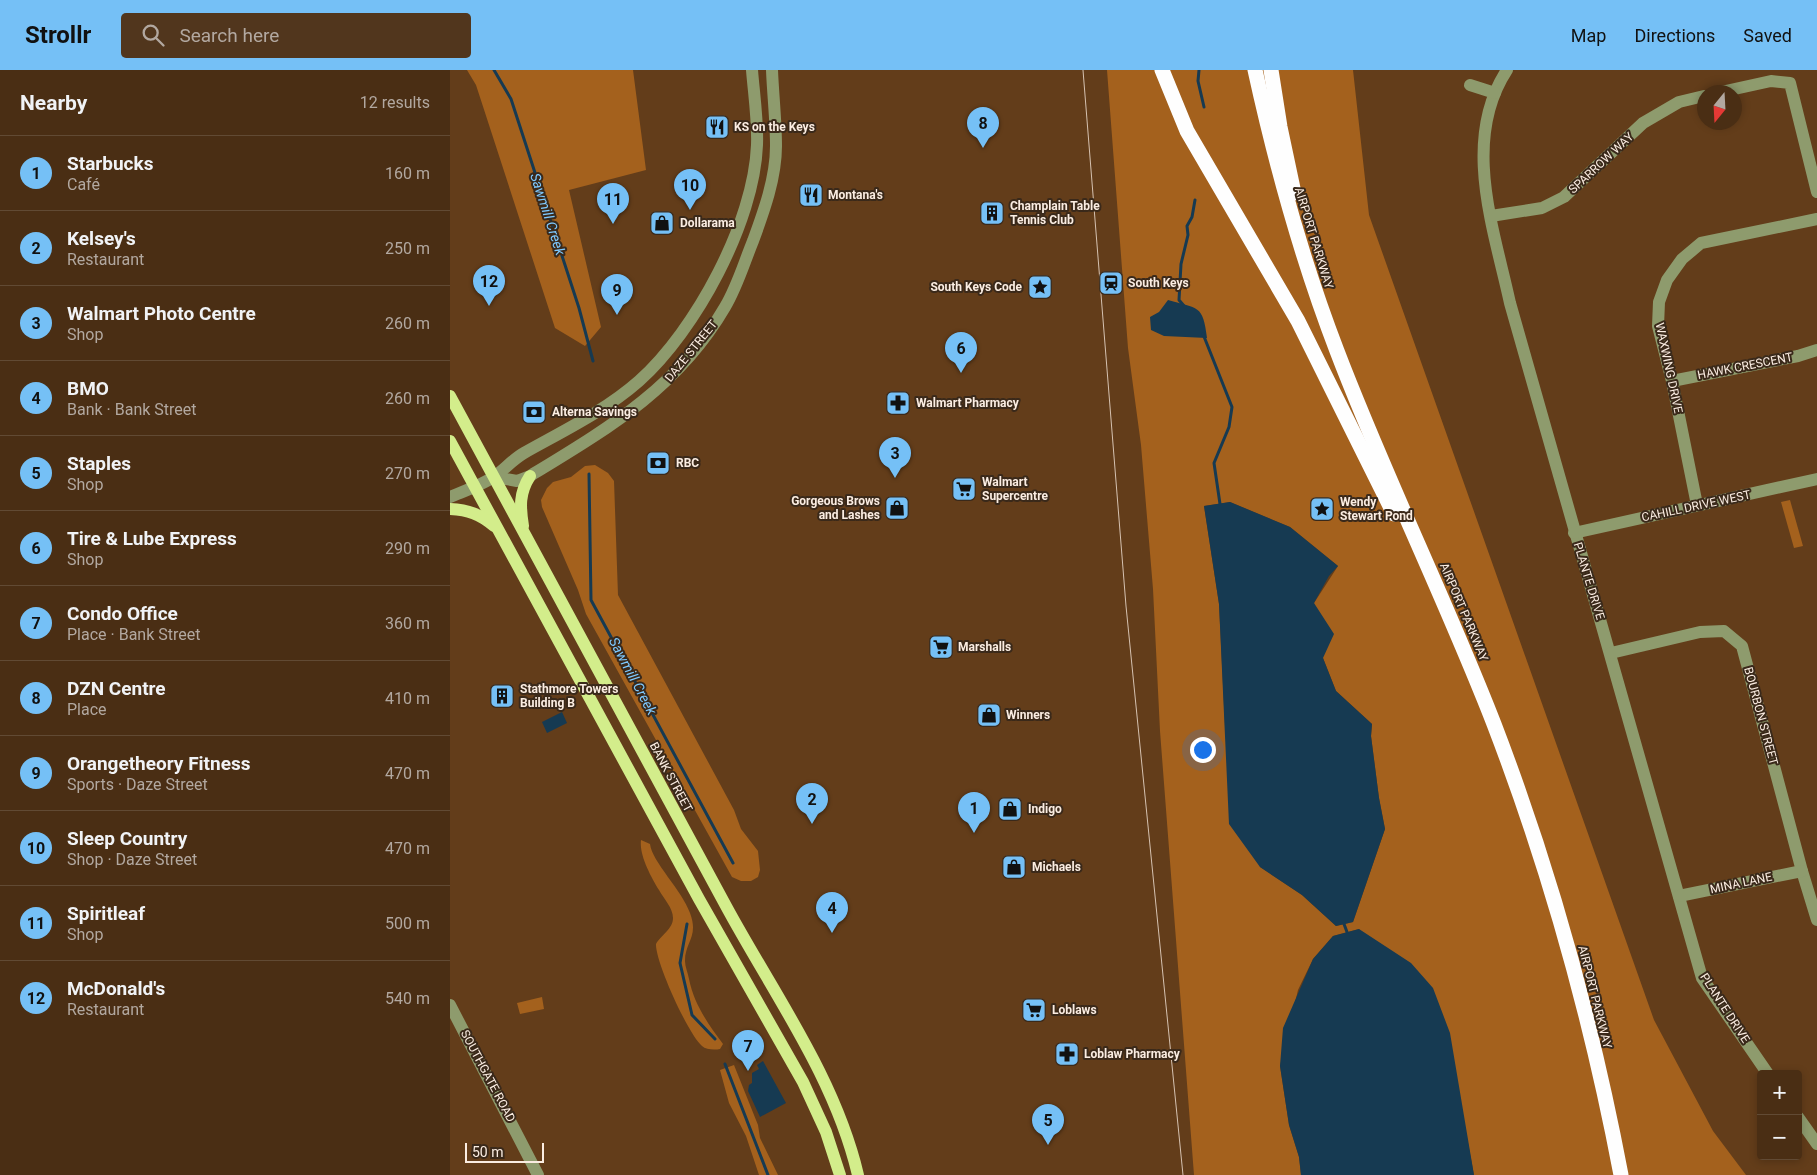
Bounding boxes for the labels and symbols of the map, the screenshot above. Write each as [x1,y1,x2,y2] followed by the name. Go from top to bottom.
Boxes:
[1697,85,1742,130] north arrow
[967,107,999,148] pin: 8
[704,114,730,140] restaurant icon: KS on the Keys
[734,120,815,134] place label: KS on the Keys
[1566,129,1637,197] street label: SPARROW WAY
[674,169,706,210] pin: 10
[527,171,569,258] water label: Sawmill Creek
[798,182,824,208] restaurant icon: Montana's
[597,183,629,224] pin: 11
[1292,185,1336,291] street label: AIRPORT PARKWAY
[828,188,883,202] place label: Montana's
[1010,199,1100,227] place label: Champlain Table Tennis Club
[979,200,1005,226] building icon: Champlain Table Tennis Club
[649,210,675,236] shop icon: Dollarama
[680,216,735,230] place label: Dollarama
[473,265,505,306] pin: 12
[1098,270,1124,296] station icon: South Keys
[601,274,633,315] pin: 9
[1027,274,1053,300] place icon: South Keys Code
[1128,276,1189,290] place label: South Keys
[930,280,1023,294] place label: South Keys Code
[662,317,720,385] street label: DAZE STREET
[1653,321,1685,415] street label: WAXWING DRIVE
[945,332,977,373] pin: 6
[1696,350,1794,382] street label: HAWK CRESCENT
[885,390,911,416] pharmacy icon: Walmart Pharmacy
[916,396,1020,410] place label: Walmart Pharmacy
[521,399,547,425] bank icon: Alterna Savings
[552,405,637,419] place label: Alterna Savings
[879,437,911,478] pin: 3
[645,450,671,476] bank icon: RBC
[676,456,699,470] place label: RBC
[982,475,1048,503] place label: Walmart Supercentre
[951,476,977,502] supermarket icon: Walmart Supercentre
[1640,488,1752,524] street label: CAHILL DRIVE WEST
[791,494,880,522] place label: Gorgeous Brows and Lashes
[884,495,910,521] shop icon: Gorgeous Brows and Lashes
[1340,495,1413,523] place label: Wendy Stewart Pond
[1309,496,1335,522] place icon: Wendy Stewart Pond
[1571,541,1607,622] street label: PLANTE DRIVE
[1437,561,1491,664] street label: AIRPORT PARKWAY
[606,634,661,718] water label: Sawmill Creek
[928,634,954,660] supermarket icon: Marshalls
[958,640,1011,654] place label: Marshalls
[1741,666,1781,766] street label: BOURBON STREET
[520,682,618,710] place label: Stathmore Towers Building B
[489,683,515,709] building icon: Stathmore Towers Building B
[976,702,1002,728] shop icon: Winners
[1006,708,1050,722] place label: Winners
[1190,737,1216,763] your location
[647,740,695,814] street label: BANK STREET
[796,783,828,824] pin: 2
[958,792,990,833] pin: 1
[997,796,1023,822] shop icon: Indigo
[1028,802,1062,816] place label: Indigo
[1001,854,1027,880] shop icon: Michaels
[1032,860,1081,874] place label: Michaels
[1709,870,1773,896] street label: MINA LANE
[816,892,848,933] pin: 4
[1575,944,1615,1051] street label: AIRPORT PARKWAY
[1697,971,1753,1046] street label: PLANTE DRIVE
[1021,997,1047,1023] supermarket icon: Loblaws
[1052,1003,1097,1017] place label: Loblaws
[458,1028,518,1125] street label: SOUTHGATE ROAD
[732,1030,764,1071] pin: 7
[1054,1041,1080,1067] pharmacy icon: Loblaw Pharmacy
[1084,1047,1181,1061] place label: Loblaw Pharmacy
[1032,1104,1064,1145] pin: 5
[465,1140,544,1163] scale bar

